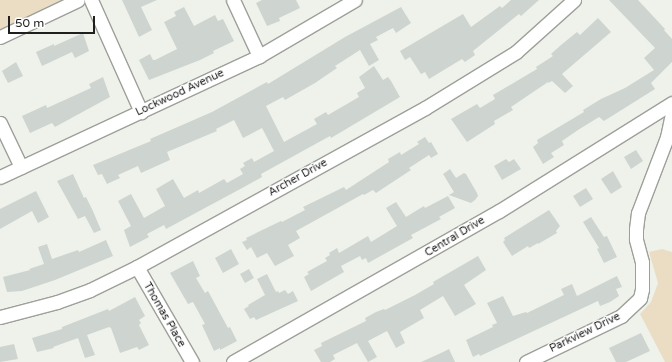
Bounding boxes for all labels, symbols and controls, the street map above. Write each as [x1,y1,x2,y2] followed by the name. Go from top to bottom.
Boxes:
[10,8,97,34] scale bar
[15,16,44,30] text: 50 m
[134,67,226,119] street label: Lockwood Avenue
[266,156,330,200] street label: Archer Drive
[423,214,487,260] street label: Central Drive
[140,280,188,350] street label: Thomas Place
[548,310,622,356] street label: Parkview Drive

